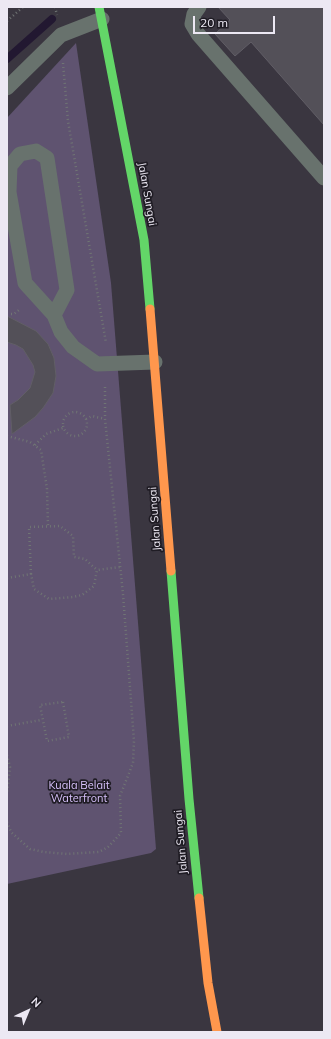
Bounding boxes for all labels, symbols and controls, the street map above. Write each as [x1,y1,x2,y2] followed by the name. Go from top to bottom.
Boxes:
[195,8,277,34] scale bar
[200,15,228,30] text: 20 m
[135,161,159,227] street label: Jalan Sungai
[146,486,164,552] street label: Jalan Sungai
[48,779,110,805] park label: Kuala Belait Waterfront
[172,809,190,875] street label: Jalan Sungai
[8,991,48,1031] north arrow
[28,994,44,1010] text: N

